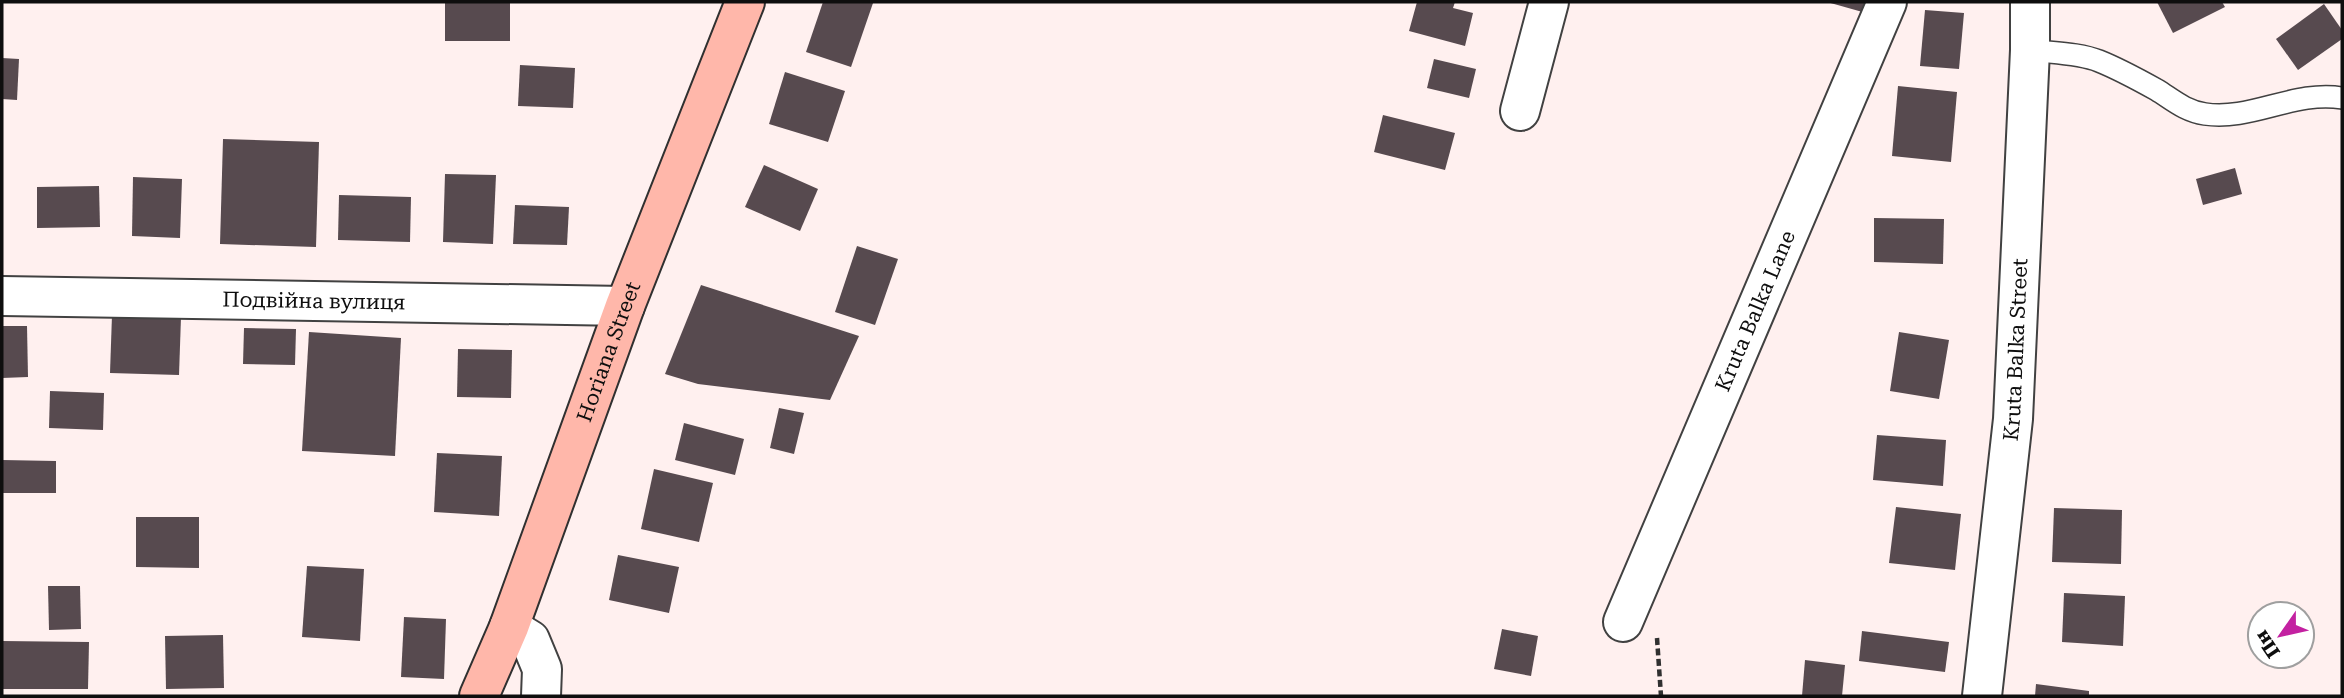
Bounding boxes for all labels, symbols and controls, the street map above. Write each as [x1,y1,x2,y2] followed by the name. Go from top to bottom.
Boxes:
[1711,227,1800,395] street label: Kruta Balka Lane
[1999,258,2032,442] street label: Kruta Balka Street
[572,278,645,425] street label: Horiana Street
[222,288,406,314] street label: Подвійна вулиця
[2246,600,2316,670] north arrow
[2250,626,2285,662] text: Пн

